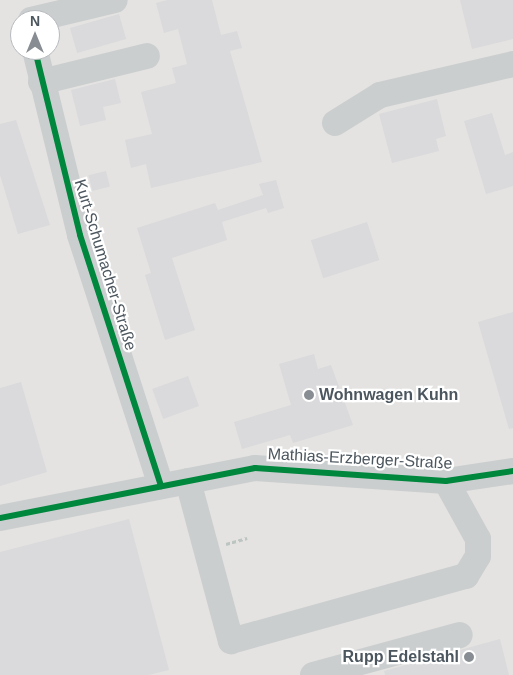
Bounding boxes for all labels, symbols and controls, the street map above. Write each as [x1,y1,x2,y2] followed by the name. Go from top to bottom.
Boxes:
[10,10,60,60] north arrow
[30,13,40,29] text: N
[70,177,140,353] street label: Kurt-Schumacher-Straße
[319,385,458,405] place label: Wohnwagen Kuhn
[303,389,315,401] marker: Wohnwagen Kuhn
[267,445,453,473] street label: Mathias-Erzberger-Straße
[343,647,459,667] place label: Rupp Edelstahl
[463,651,475,663] marker: Rupp Edelstahl

